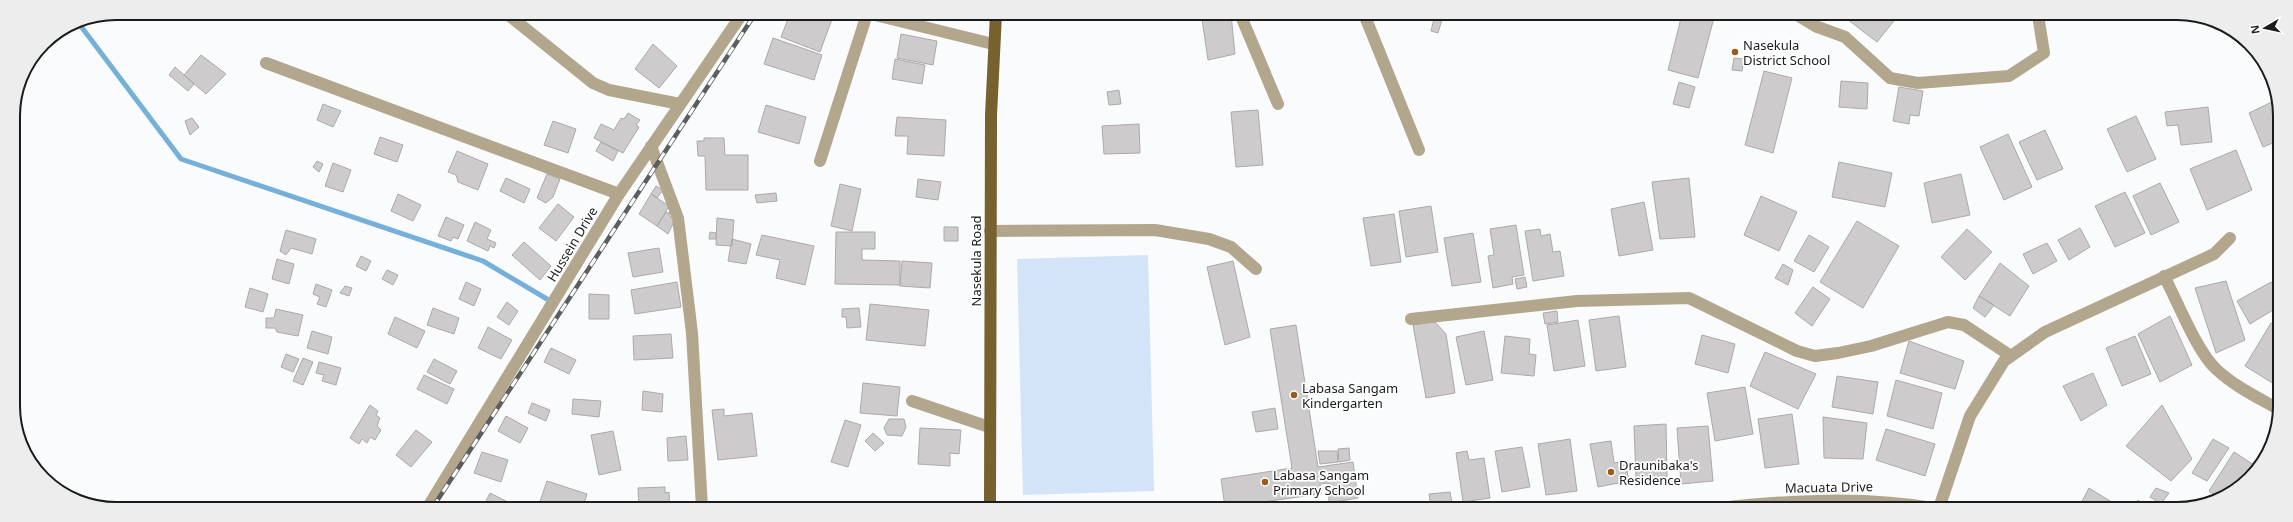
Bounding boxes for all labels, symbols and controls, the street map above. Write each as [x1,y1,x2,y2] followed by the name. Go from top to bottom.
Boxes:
[2245,8,2285,48] north arrow
[2247,24,2263,35] text: N
[1743,36,1830,69] place label: Nasekula District School
[1730,47,1740,57] marker: Nasekula District School
[543,203,601,285] street label: Hussein Drive
[967,216,985,306] street label: Nasekula Road
[1302,379,1398,412] place label: Labasa Sangam Kindergarten
[1289,390,1299,400] marker: Labasa Sangam Kindergarten
[1619,456,1698,489] place label: Draunibaka's Residence
[1273,466,1369,499] place label: Labasa Sangam Primary School
[1606,467,1616,477] marker: Draunibaka's Residence
[1260,477,1270,487] marker: Labasa Sangam Primary School
[1785,477,1873,497] street label: Macuata Drive

